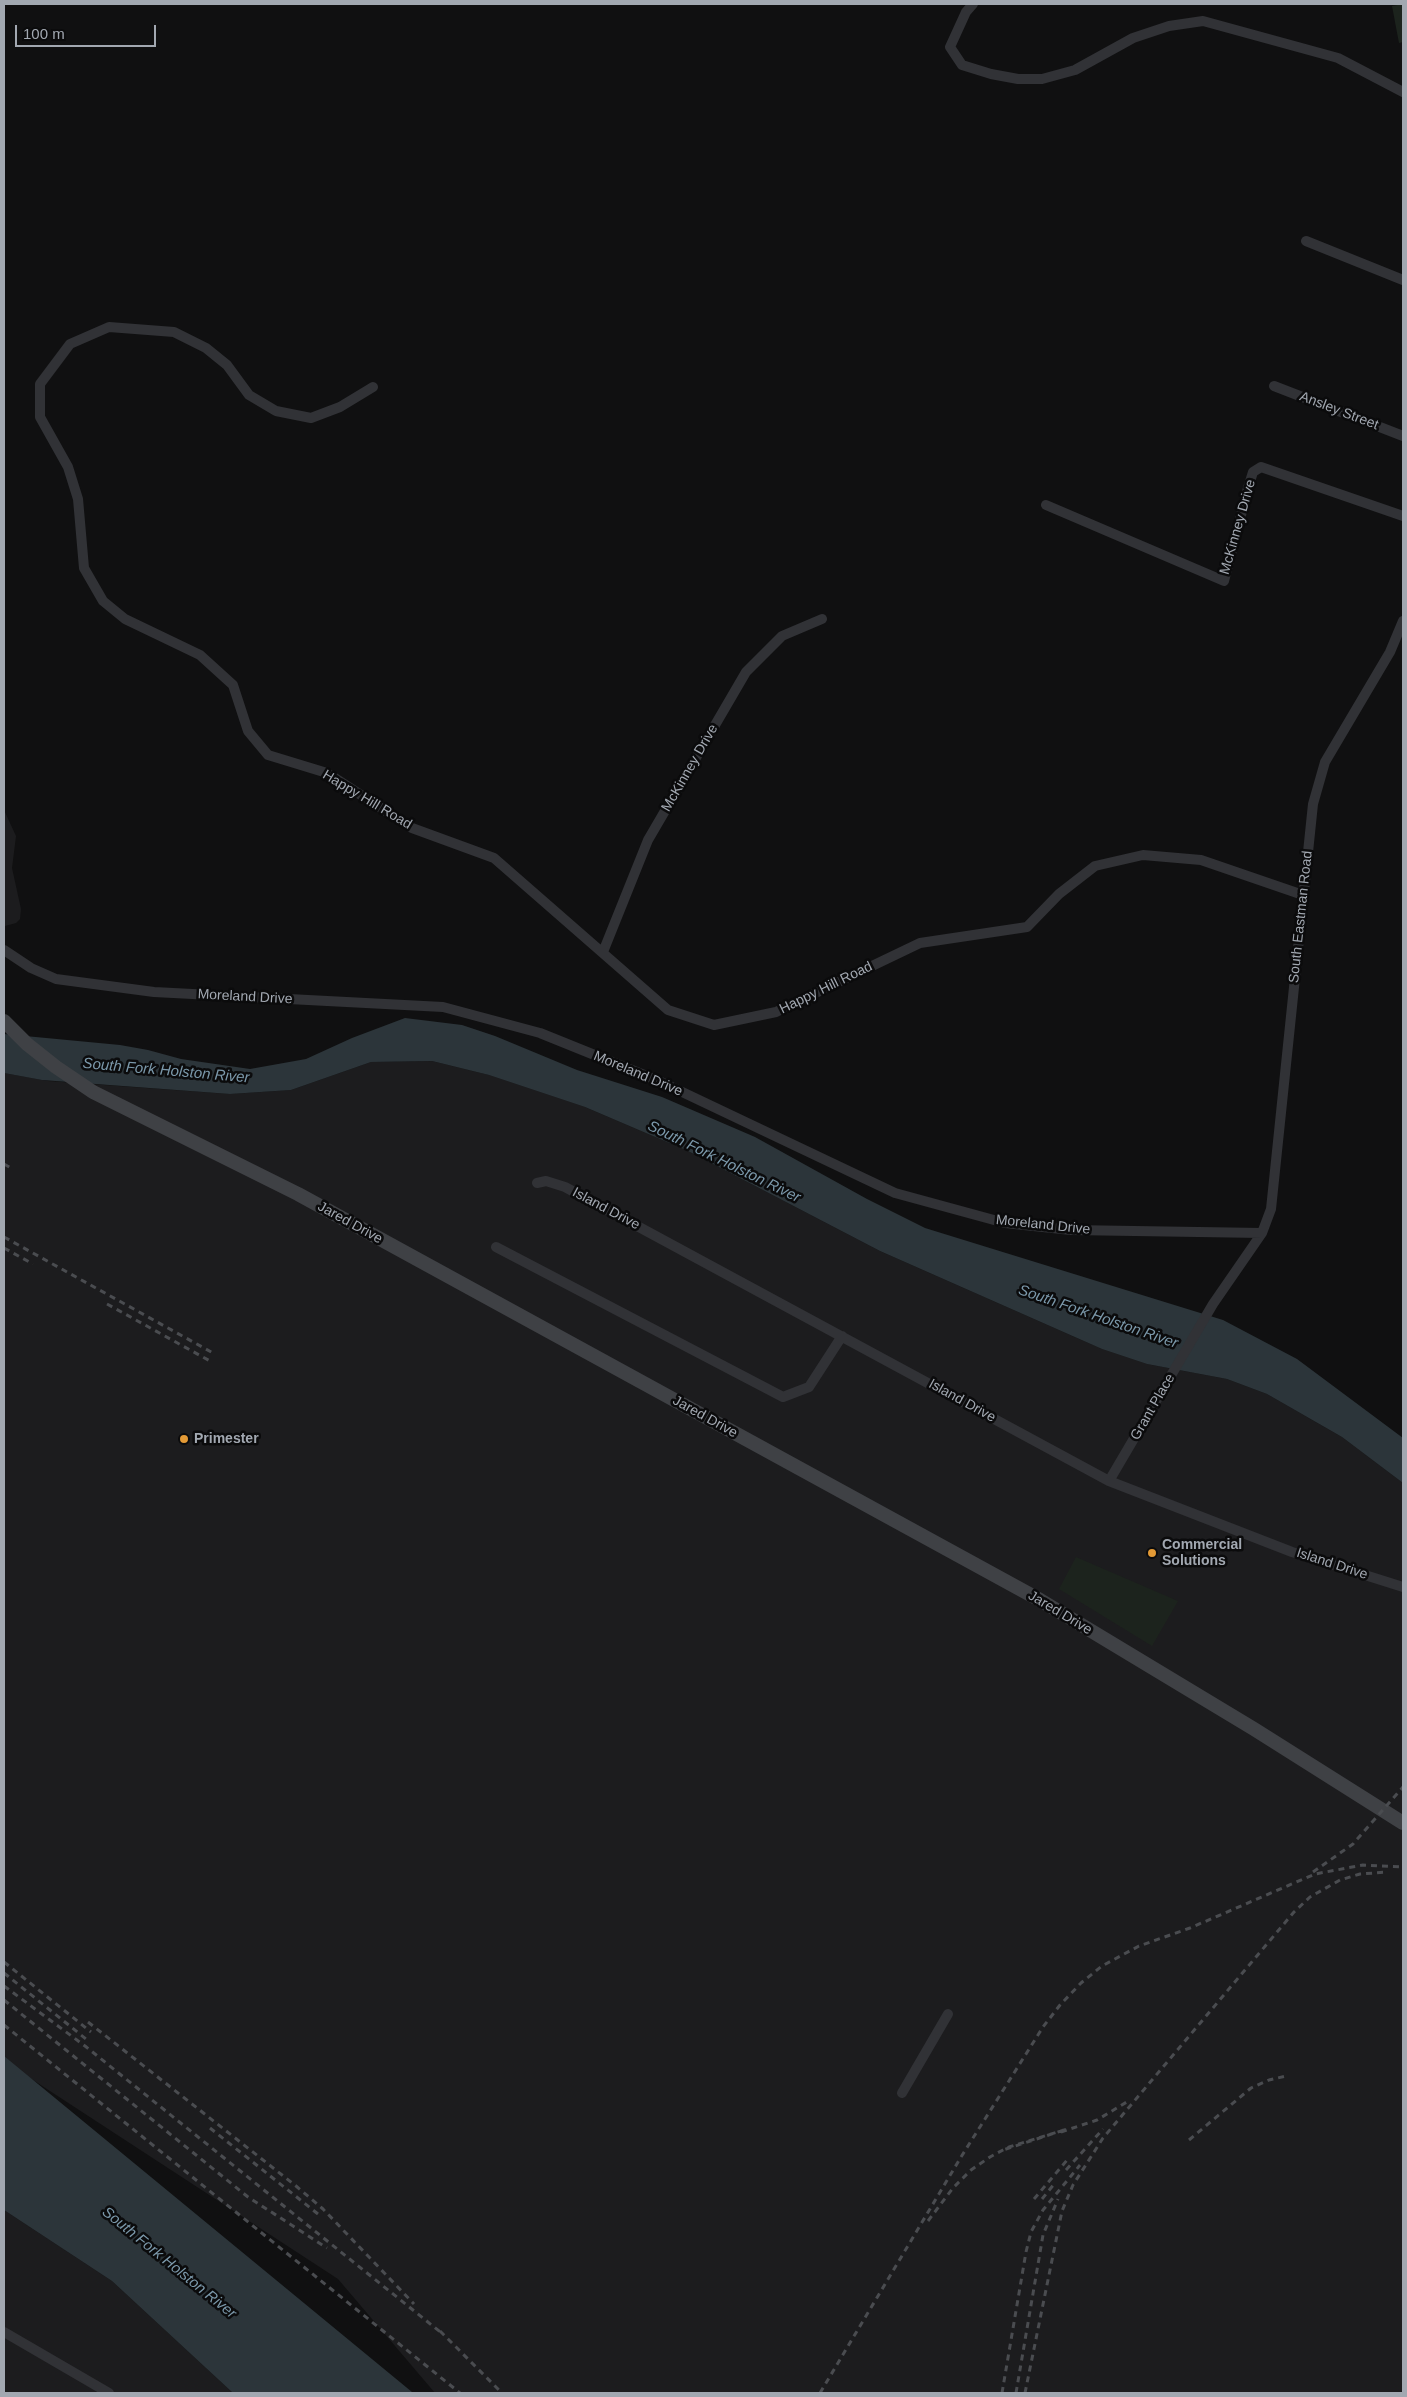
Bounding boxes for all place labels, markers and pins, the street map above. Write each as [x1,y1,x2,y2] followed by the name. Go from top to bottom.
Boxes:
[194,1431,259,1447] place label: Primester
[178,1433,190,1445] marker: Primester
[1162,1537,1242,1570] place label: Commercial Solutions
[1146,1547,1158,1559] marker: Commercial Solutions

